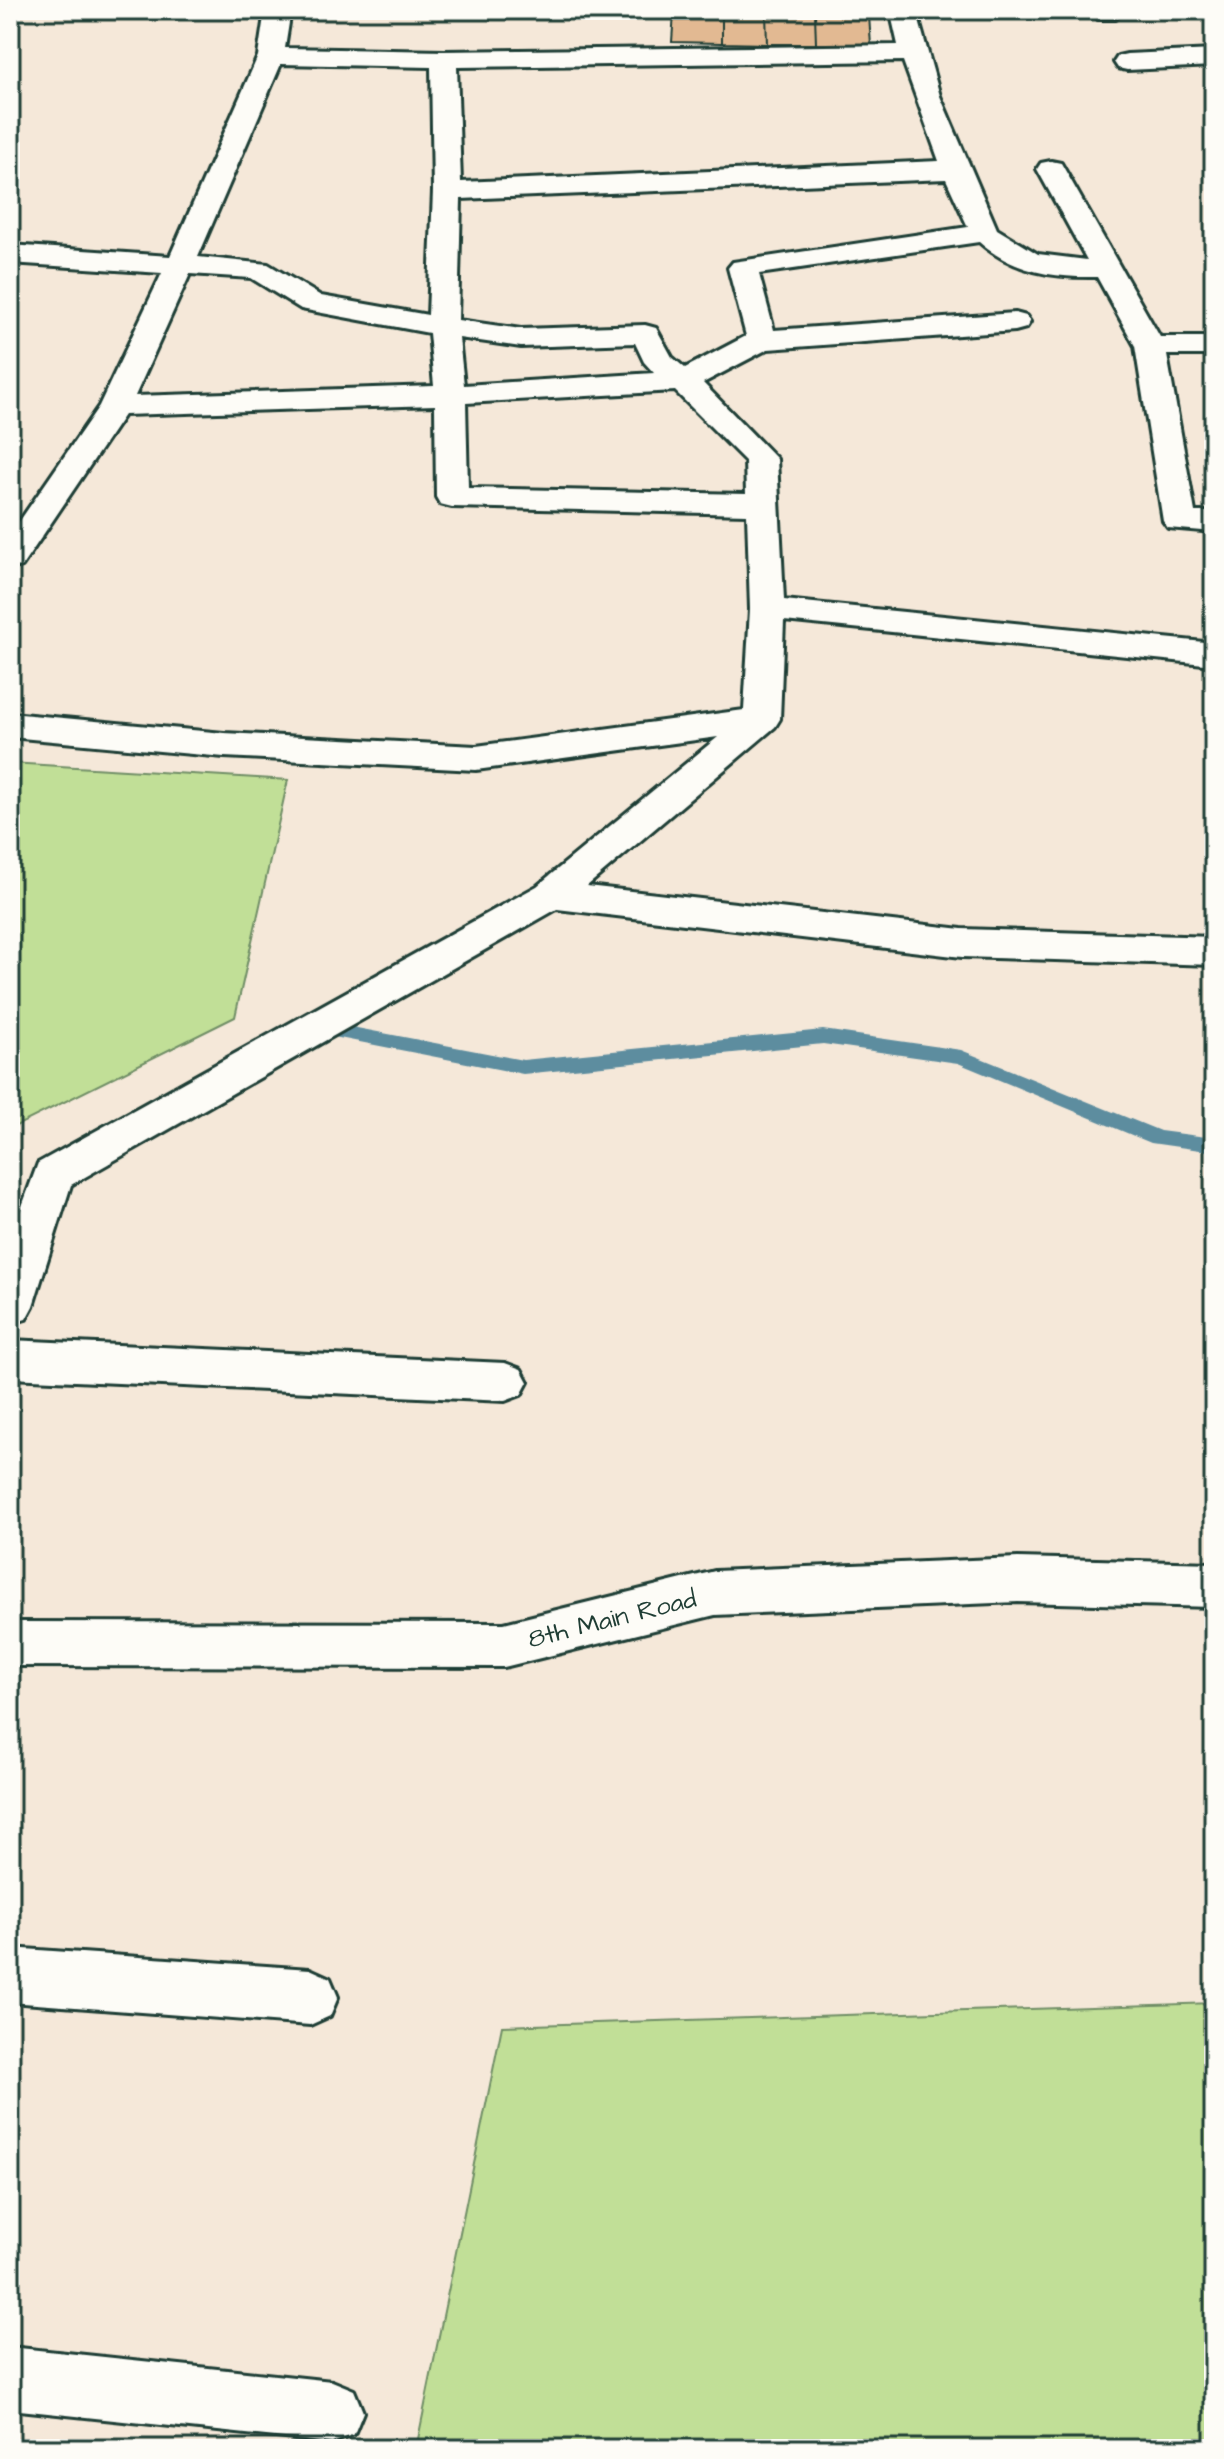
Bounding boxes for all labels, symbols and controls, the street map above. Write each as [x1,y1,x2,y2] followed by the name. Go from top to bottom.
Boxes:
[524,1581,700,1657] street label: 8th Main Road

